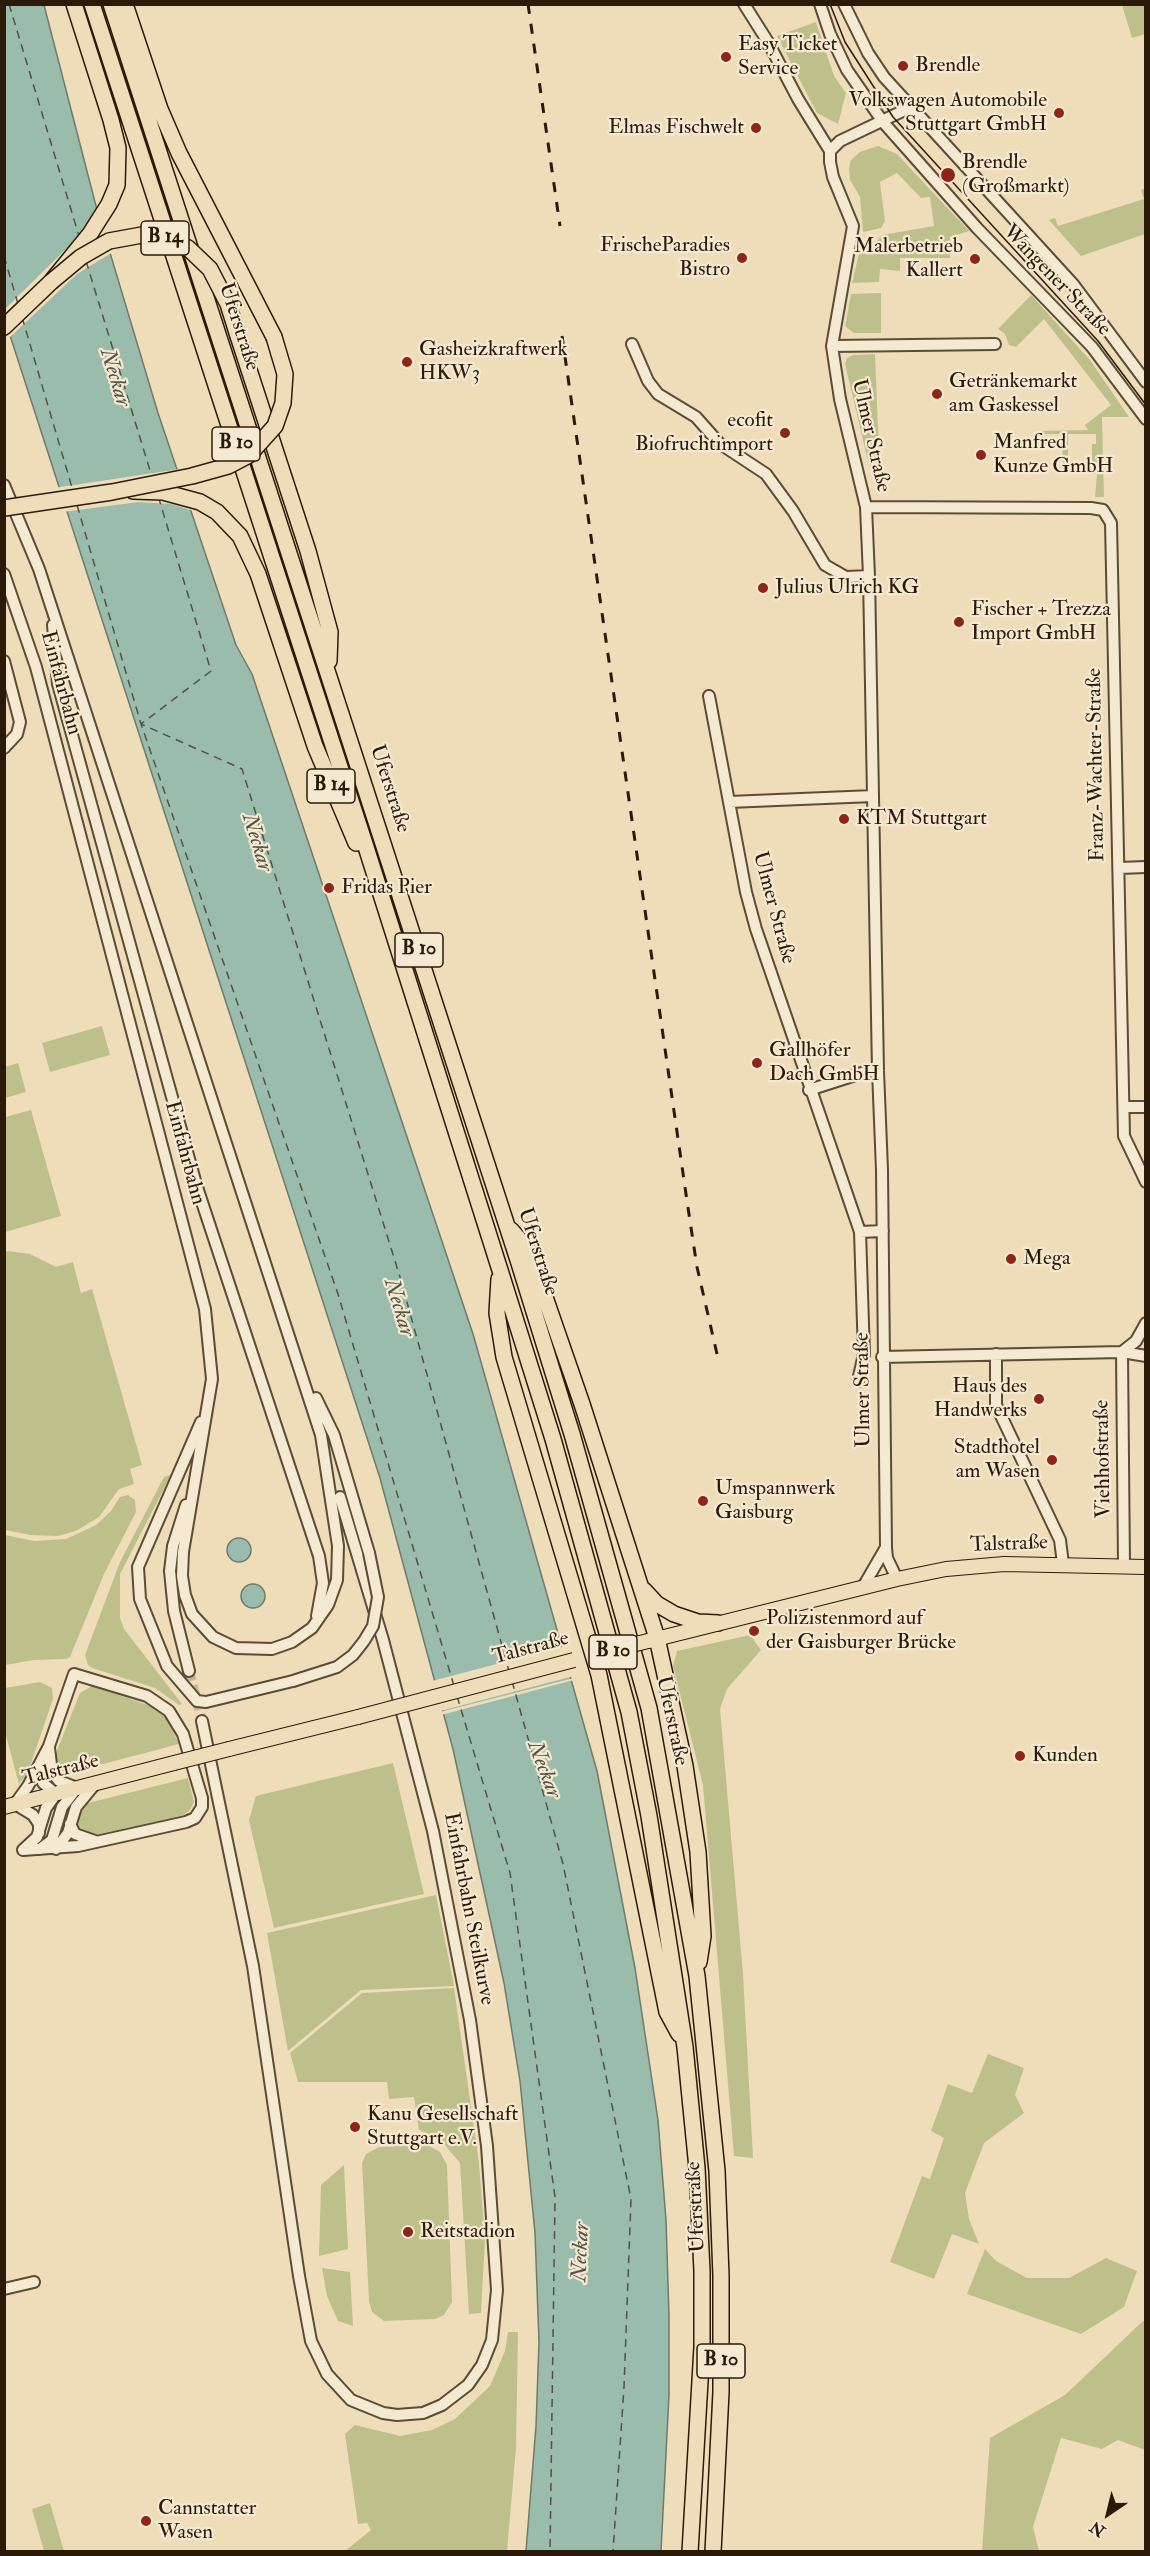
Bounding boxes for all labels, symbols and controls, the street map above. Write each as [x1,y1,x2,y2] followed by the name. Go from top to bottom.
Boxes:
[738,32,837,82] place label: Easy Ticket Service
[719,50,733,64] marker: Easy Ticket Service
[915,53,980,79] place label: Brendle
[896,59,910,73] marker: Brendle
[848,88,1047,138] place label: Volkswagen Automobile Stuttgart GmbH
[1052,106,1066,120] marker: Volkswagen Automobile Stuttgart GmbH
[608,115,744,141] place label: Elmas Fischwelt
[749,121,763,135] marker: Elmas Fischwelt
[962,150,1069,200] place label: Brendle (Großmarkt)
[939,166,957,184] marker: Brendle (Großmarkt)
[997,220,1115,342] street label: Wangener Straße
[141,221,189,255] road number: B 14
[600,233,730,283] place label: FrischeParadies Bistro
[854,234,963,284] place label: Malerbetrieb Kallert
[735,251,749,265] marker: FrischeParadies Bistro
[968,252,982,266] marker: Malerbetrieb Kallert
[212,280,264,374] street label: Uferstraße
[419,337,567,387] place label: Gasheizkraftwerk HKW3
[93,346,135,410] water label: Neckar
[400,355,414,369] marker: Gasheizkraftwerk HKW3
[949,369,1077,419] place label: Getränkemarkt am Gaskessel
[845,377,895,495] street label: Ulmer Straße
[930,387,944,401] marker: Getränkemarkt am Gaskessel
[635,408,773,458] place label: ecofit Biofruchtimport
[778,426,792,440] marker: ecofit Biofruchtimport
[212,427,260,461] road number: B 10
[993,430,1113,480] place label: Manfred Kunze GmbH
[974,448,988,462] marker: Manfred Kunze GmbH
[775,575,919,601] place label: Julius Ulrich KG
[756,581,770,595] marker: Julius Ulrich KG
[971,597,1111,647] place label: Fischer + Trezza Import GmbH
[952,615,966,629] marker: Fischer + Trezza Import GmbH
[34,628,86,738] street label: Einfahrbahn
[1083,668,1111,862] street label: Franz-Wachter-Straße
[363,742,415,836] street label: Uferstraße
[307,769,355,803] road number: B 14
[856,806,987,832] place label: KTM Stuttgart
[235,811,277,875] water label: Neckar
[837,812,851,826] marker: KTM Stuttgart
[746,849,800,967] street label: Ulmer Straße
[341,875,432,901] place label: Fridas Pier
[322,881,336,895] marker: Fridas Pier
[395,933,443,967] road number: B 10
[769,1038,880,1088] place label: Gallhöfer Dach GmbH
[750,1056,764,1070] marker: Gallhöfer Dach GmbH
[158,1098,210,1208] street label: Einfahrbahn
[511,1205,563,1299] street label: Uferstraße
[1023,1246,1071,1272] place label: Mega
[1004,1252,1018,1266] marker: Mega
[377,1276,419,1340] water label: Neckar
[850,1332,878,1448] street label: Ulmer Straße
[934,1374,1027,1424] place label: Haus des Handwerks
[1032,1392,1046,1406] marker: Haus des Handwerks
[1090,1400,1118,1518] street label: Viehhofstraße
[954,1435,1040,1485] place label: Stadthotel am Wasen
[1045,1453,1059,1467] marker: Stadthotel am Wasen
[715,1476,836,1526] place label: Umspannwerk Gaisburg
[696,1494,710,1508] marker: Umspannwerk Gaisburg
[970,1531,1048,1559] street label: Talstraße
[766,1606,956,1656] place label: Polizistenmord auf der Gaisburger Brücke
[747,1624,761,1638] marker: Polizistenmord auf der Gaisburger Brücke
[490,1627,572,1671] street label: Talstraße
[589,1635,637,1669] road number: B 10
[649,1674,693,1768] street label: Uferstraße
[520,1738,566,1802] water label: Neckar
[1032,1743,1098,1769] place label: Kunden
[20,1749,102,1793] street label: Talstraße
[1013,1749,1027,1763] marker: Kunden
[437,1811,499,2007] street label: Einfahrbahn Steilkurve
[367,2102,518,2152] place label: Kanu Gesellschaft Stuttgart e.V.
[348,2120,362,2134] marker: Kanu Gesellschaft Stuttgart e.V.
[682,2161,712,2253] street label: Uferstraße
[420,2219,515,2245] place label: Reitstadion
[567,2222,597,2282] water label: Neckar
[401,2225,415,2239] marker: Reitstadion
[697,2344,745,2378] road number: B 10
[1078,2484,1138,2544] north arrow
[158,2496,256,2546] place label: Cannstatter Wasen
[139,2514,153,2528] marker: Cannstatter Wasen
[1086,2516,1109,2541] text: N

